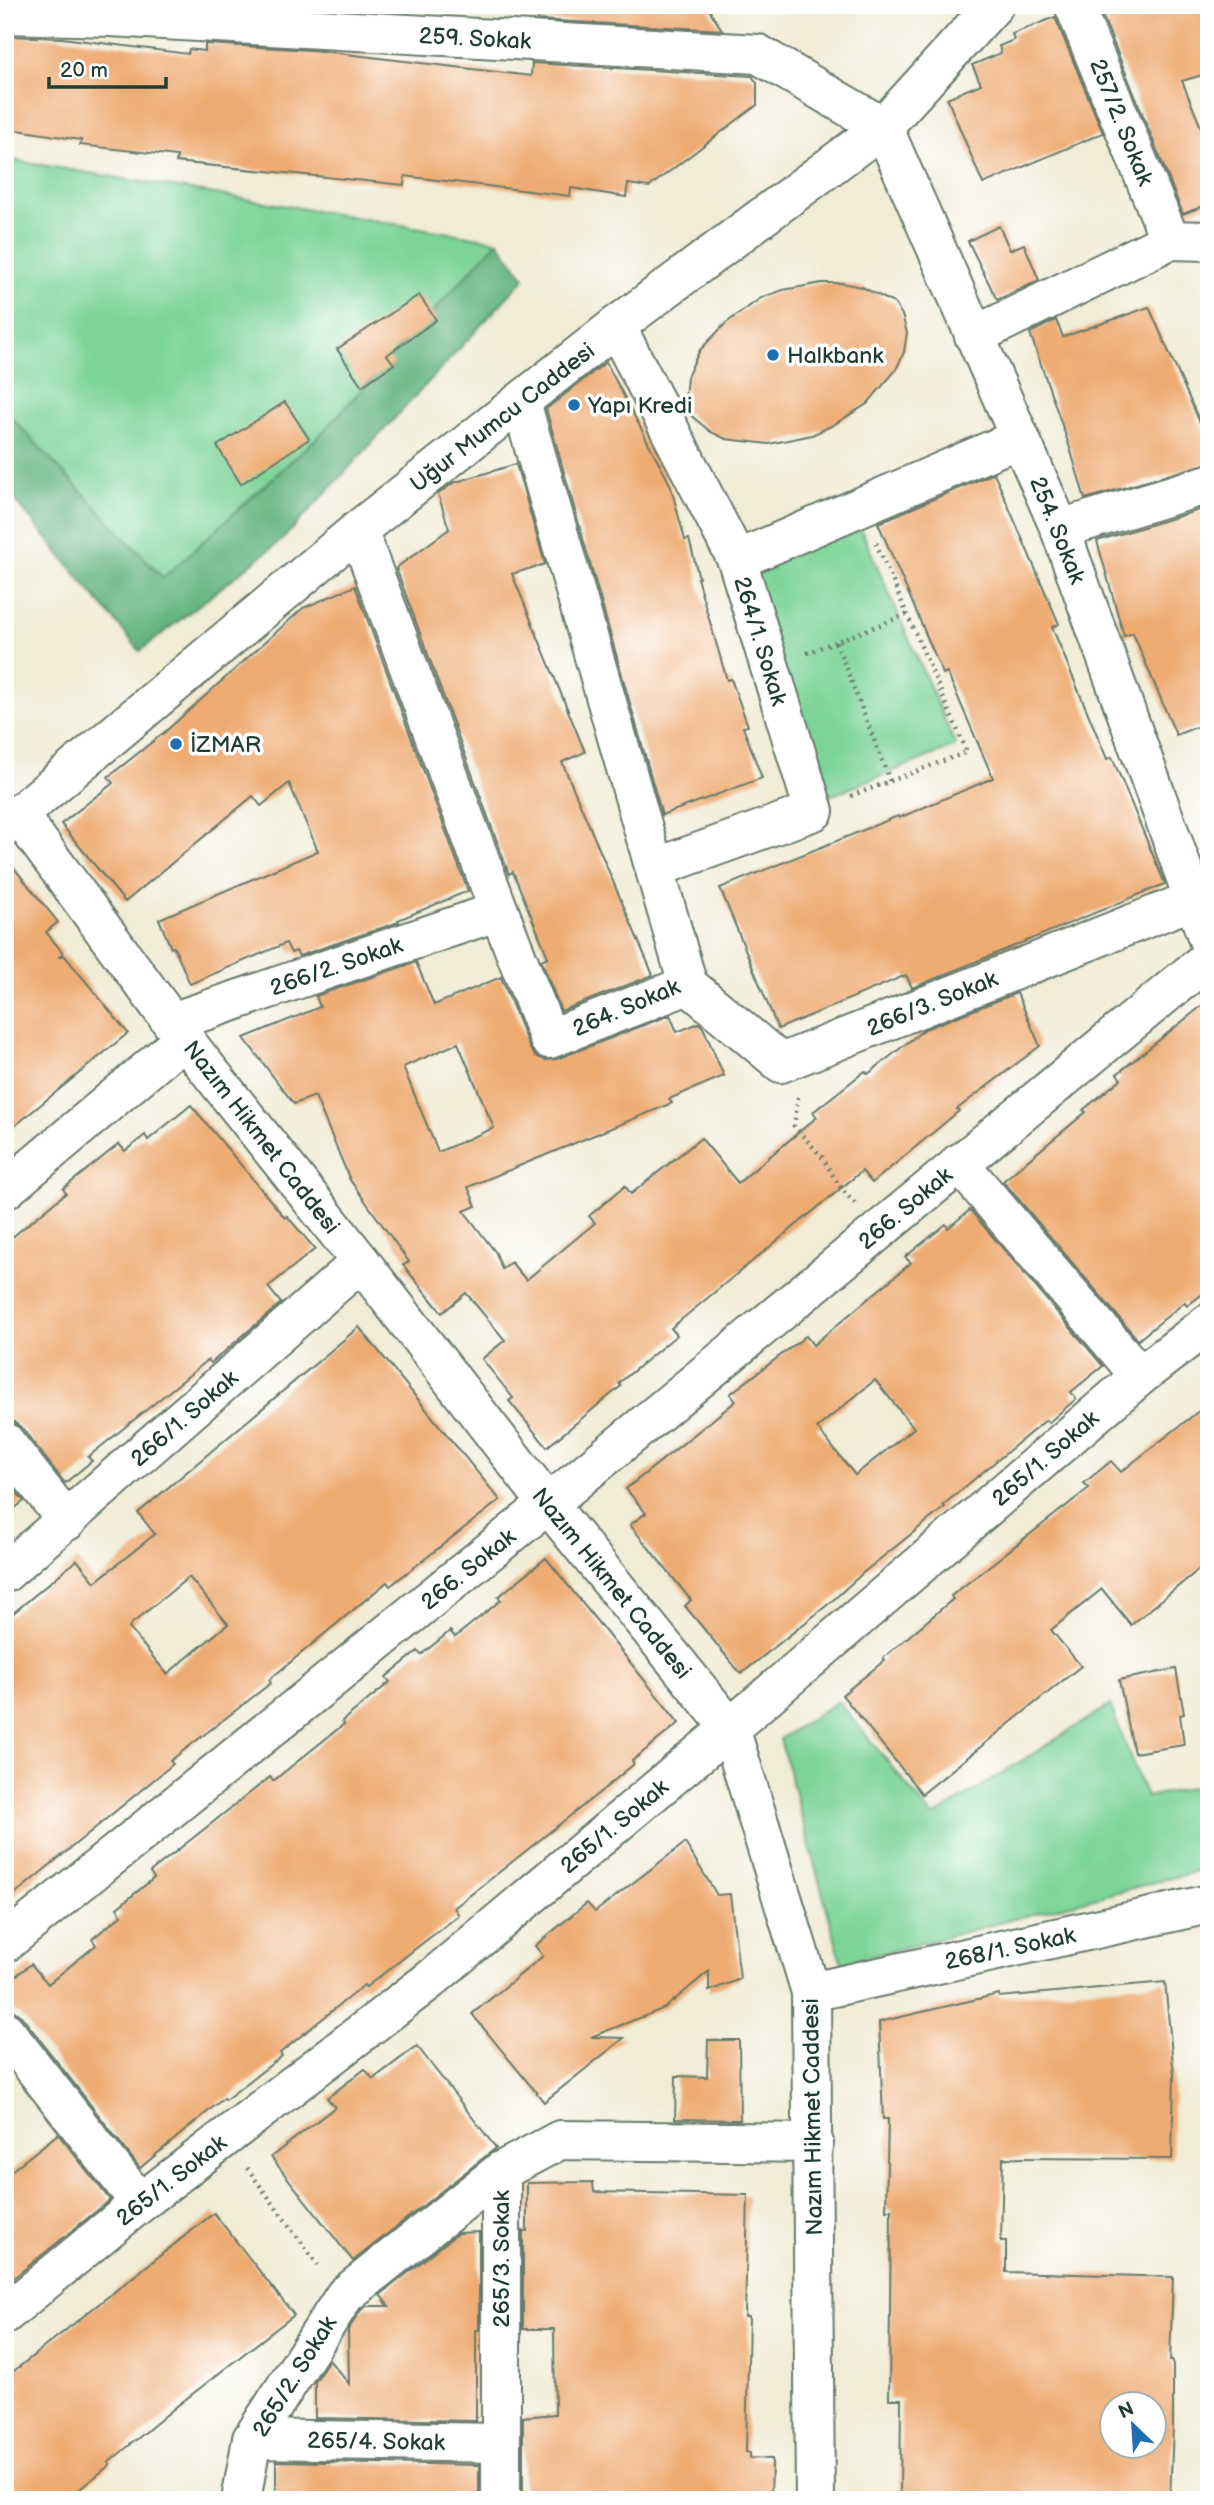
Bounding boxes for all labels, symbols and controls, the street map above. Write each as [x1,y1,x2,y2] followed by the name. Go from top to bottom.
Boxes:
[418,22,533,56] street label: 259. Sokak
[49,46,166,90] scale bar
[1083,55,1159,191] street label: 257/2. Sokak
[60,58,108,83] text: 20 m
[405,337,600,499] street label: Uğur Mumcu Caddesi
[787,342,884,370] place label: Halkbank
[765,347,781,363] marker: Halkbank
[587,392,692,420] place label: Yapı Kredi
[566,397,582,413] marker: Yapı Kredi
[1023,473,1092,589] street label: 254. Sokak
[727,573,793,710] street label: 264/1. Sokak
[190,731,261,759] place label: İZMAR
[168,736,184,752] marker: İZMAR
[267,931,407,1003] street label: 266/2. Sokak
[863,965,1003,1043] street label: 266/3. Sokak
[568,972,685,1043] street label: 264. Sokak
[177,1035,345,1240] street label: Nazım Hikmet Caddesi
[853,1161,959,1256] street label: 266. Sokak
[125,1364,245,1473] street label: 266/1. Sokak
[986,1404,1105,1513] street label: 265/1. Sokak
[526,1483,697,1685] street label: Nazım Hikmet Caddesi
[415,1523,522,1617] street label: 266. Sokak
[555,1773,675,1880] street label: 265/1. Sokak
[942,1921,1079,1976] street label: 268/1. Sokak
[797,1998,829,2236] street label: Nazım Hikmet Caddesi
[111,2129,233,2233] street label: 265/1. Sokak
[488,2189,516,2328] street label: 265/3. Sokak
[247,2310,343,2442] street label: 265/2. Sokak
[1098,2390,1168,2460] north arrow
[1115,2398,1138,2424] text: N
[307,2427,446,2457] street label: 265/4. Sokak

